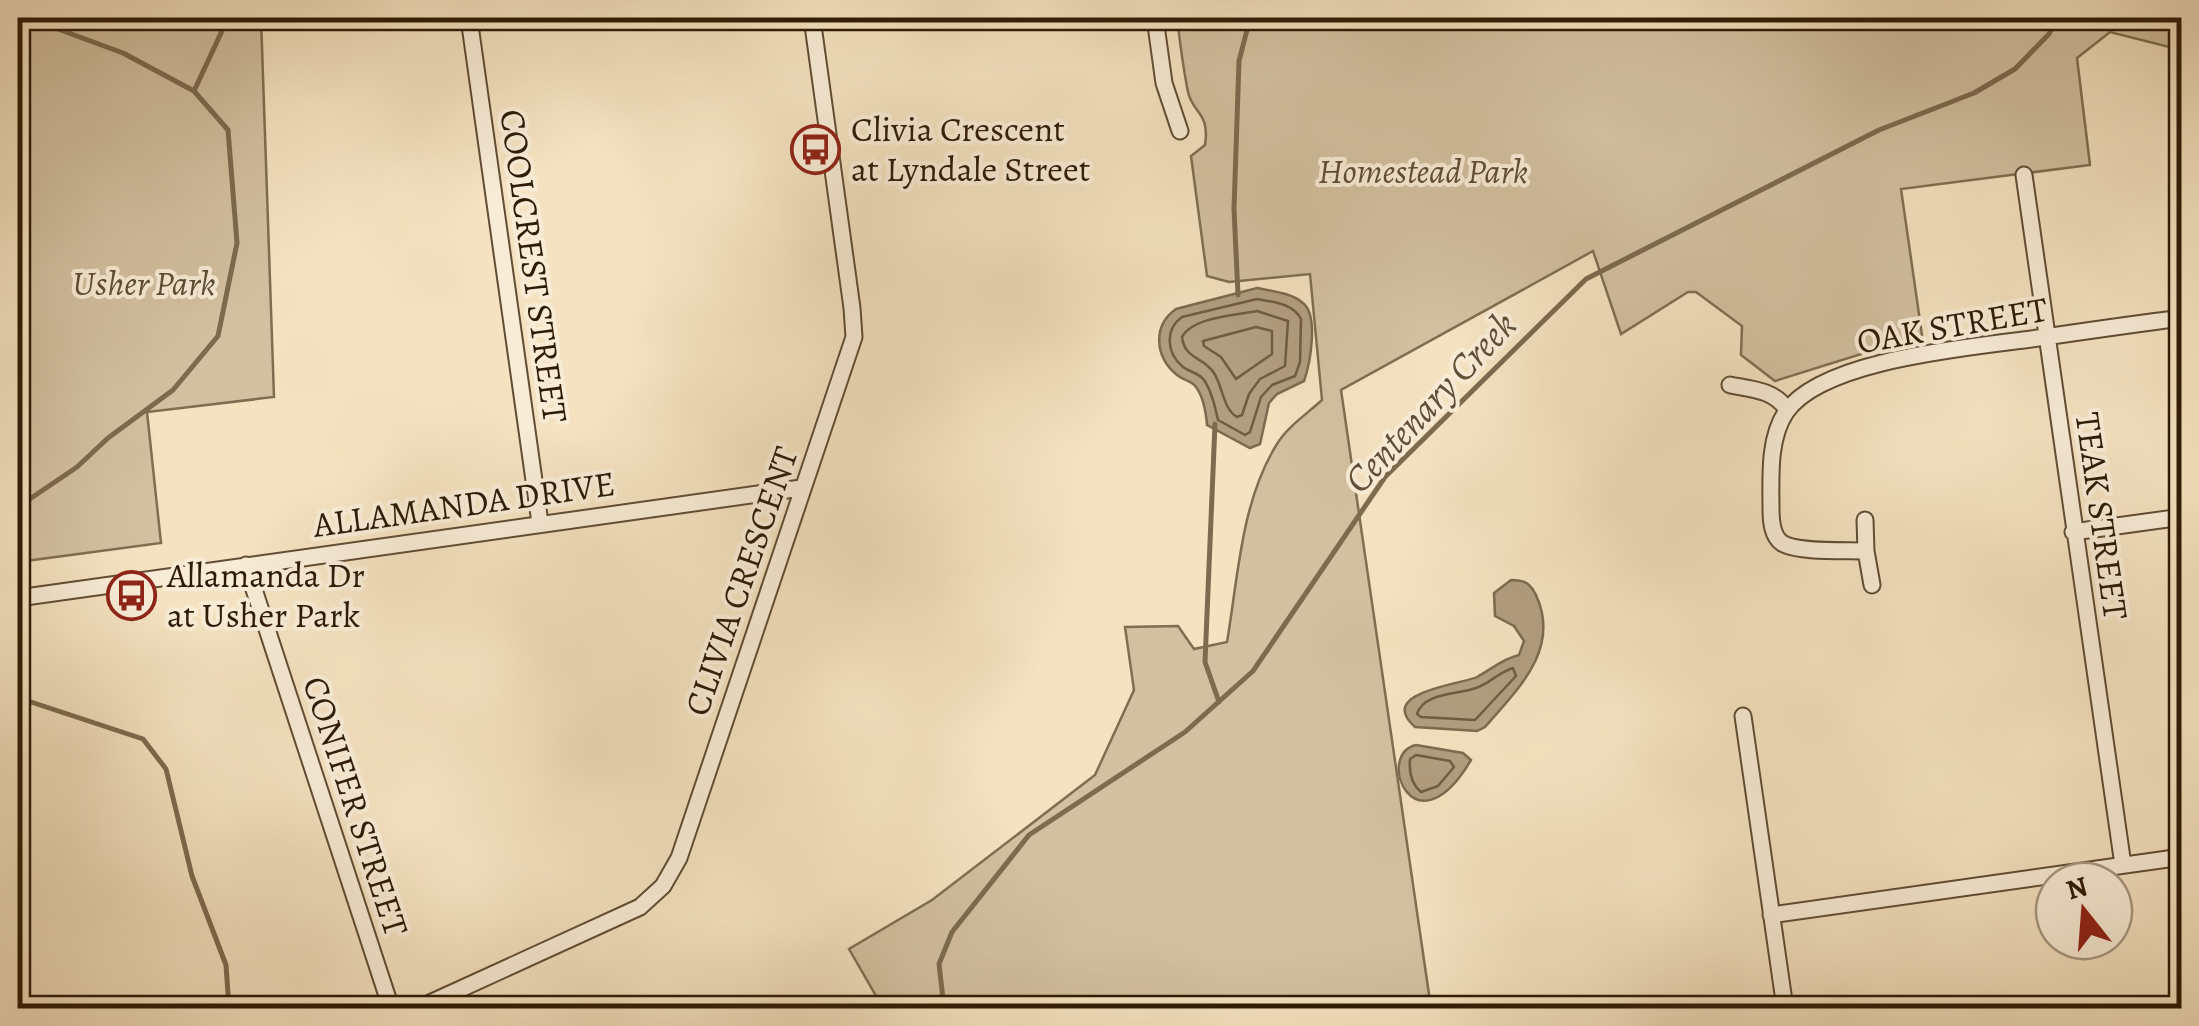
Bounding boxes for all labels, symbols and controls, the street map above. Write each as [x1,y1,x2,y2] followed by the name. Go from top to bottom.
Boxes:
[851,105,1090,193] place label: Clivia Crescent at Lyndale Street
[488,106,580,426] street label: COOLCREST STREET
[790,123,842,175] bus stop icon: Clivia Crescent at Lyndale Street
[1318,147,1528,195] park label: Homestead Park
[72,259,216,307] park label: Usher Park
[1853,285,2051,365] street label: OAK STREET
[1332,300,1528,504] water label: Centenary Creek
[2064,409,2140,623] street label: TEAK STREET
[673,440,809,722] street label: CLIVIA CRESCENT
[309,459,618,549] street label: ALLAMANDA DRIVE
[166,551,365,639] place label: Allamanda Dr at Usher Park
[106,569,158,621] bus stop icon: Allamanda Dr at Usher Park
[291,670,421,942] street label: CONIFER STREET
[2034,861,2134,961] north arrow
[2062,867,2092,909] text: N

